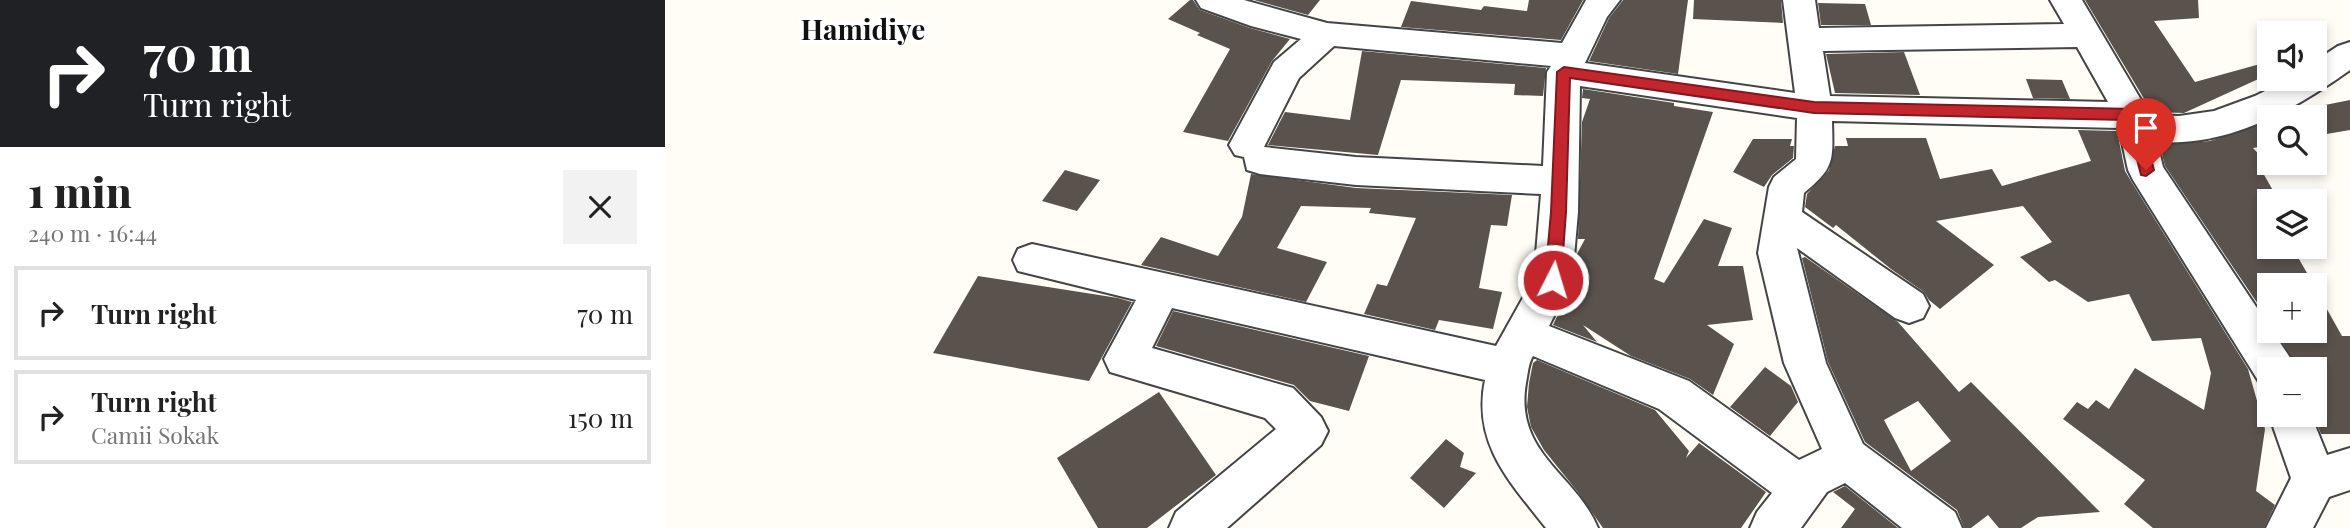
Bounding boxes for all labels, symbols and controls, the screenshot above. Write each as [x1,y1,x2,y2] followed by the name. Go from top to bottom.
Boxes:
[801,10,925,47] district label: Hamidiye
[143,19,253,84] text: 70 m
[2257,21,2327,427] map controls
[2257,21,2327,91] button: sound
[28,28,119,119] icon: right
[143,82,291,125] text: Turn right
[2116,98,2176,170] pin
[2257,105,2327,175] button: search
[2127,109,2165,147] icon: arrive
[28,163,132,219] text: 1 min
[563,170,637,244] button: close
[2257,189,2327,259] button: layers
[28,217,157,248] text: 240 m · 16:44
[1516,243,1590,317] position arrow
[2257,273,2327,343] button: +
[32,294,70,332] icon: right
[91,296,217,331] text: Turn right
[577,296,633,331] text: 70 m
[2257,357,2327,427] button: −
[91,384,217,419] text: Turn right
[32,398,70,436] icon: right
[568,400,633,435] text: 150 m
[91,419,219,450] text: Camii Sokak

